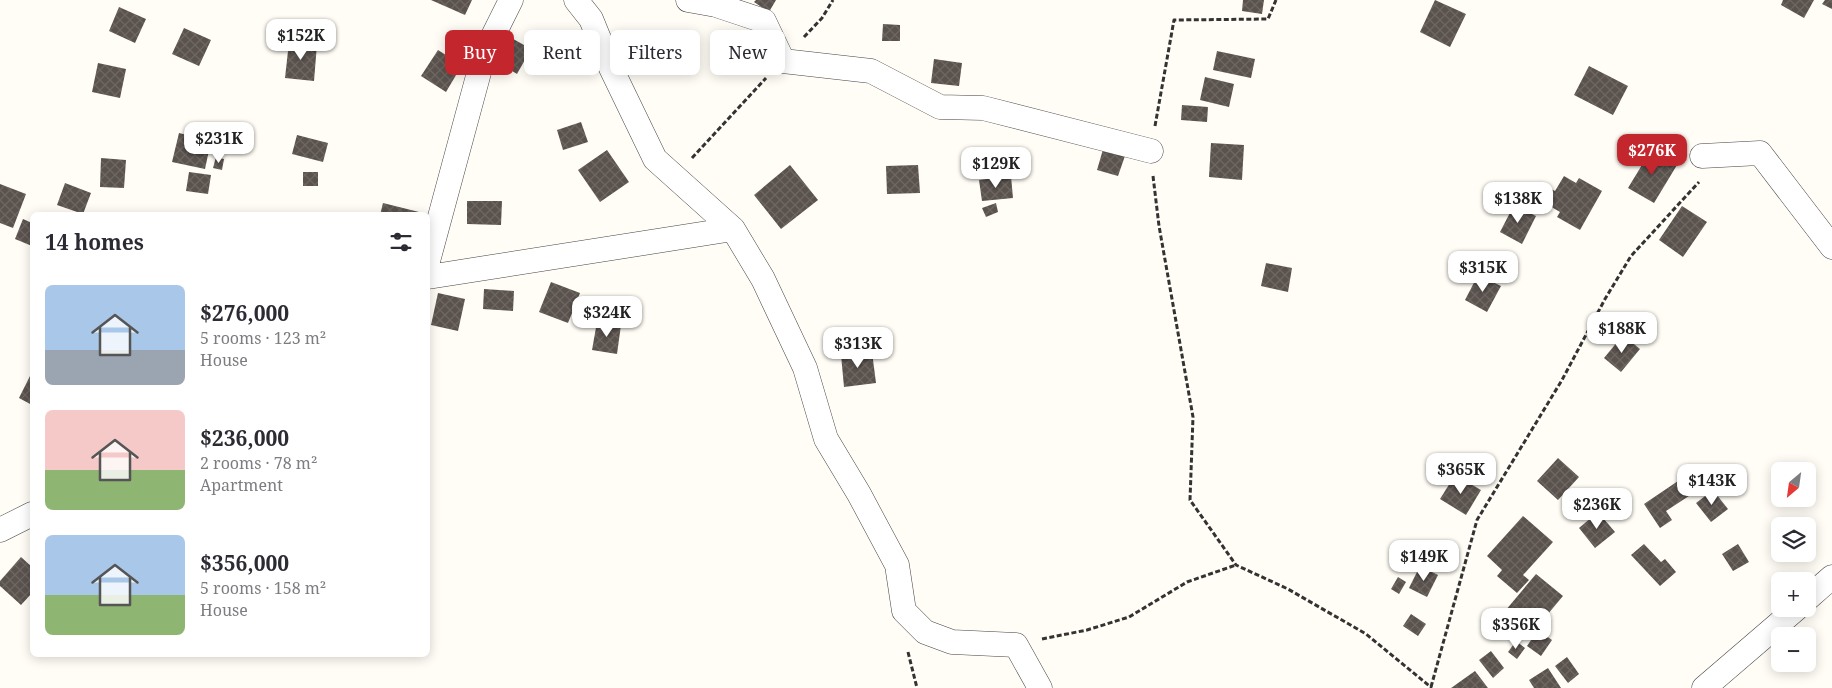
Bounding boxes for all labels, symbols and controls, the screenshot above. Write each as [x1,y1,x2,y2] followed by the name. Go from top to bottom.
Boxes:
[266,18,336,61] pin: $152K
[277,24,325,46] text: $152K
[445,30,514,75] chip: Buy
[524,30,600,75] chip: Rent
[610,30,700,75] chip: Filters
[710,30,785,75] chip: New
[184,121,254,164] pin: $231K
[195,127,243,149] text: $231K
[1617,134,1687,176] pin: $276K
[1628,139,1676,161] text: $276K
[961,146,1031,189] pin: $129K
[972,152,1020,174] text: $129K
[1483,182,1553,224] pin: $138K
[1494,187,1542,209] text: $138K
[45,228,144,256] text: 14 homes
[387,228,415,256] icon: filters
[1448,250,1518,293] pin: $315K
[1459,256,1507,278] text: $315K
[572,296,642,338] pin: $324K
[200,299,289,327] text: $276,000
[583,301,631,323] text: $324K
[85,305,145,365] icon: home
[1587,312,1657,354] pin: $188K
[1598,317,1646,339] text: $188K
[823,326,893,369] pin: $313K
[200,327,326,349] text: 5 rooms · 123 m²
[834,332,882,354] text: $313K
[200,349,248,371] text: House
[200,424,289,452] text: $236,000
[85,430,145,490] icon: home
[200,452,317,474] text: 2 rooms · 78 m²
[1426,452,1496,495] pin: $365K
[1437,458,1485,480] text: $365K
[1771,462,1816,508] north arrow
[1771,462,1816,672] map controls
[1677,464,1747,506] pin: $143K
[1688,469,1736,491] text: $143K
[200,474,283,496] text: Apartment
[1562,488,1632,530] pin: $236K
[1573,493,1621,515] text: $236K
[1771,517,1816,562] button: layers
[1389,540,1459,582] pin: $149K
[1400,545,1448,567] text: $149K
[200,549,289,577] text: $356,000
[85,555,145,615] icon: home
[1771,572,1816,617] button: +
[200,577,326,599] text: 5 rooms · 158 m²
[200,599,248,621] text: House
[1481,608,1551,650] pin: $356K
[1492,613,1540,635] text: $356K
[1771,627,1816,672] button: −

